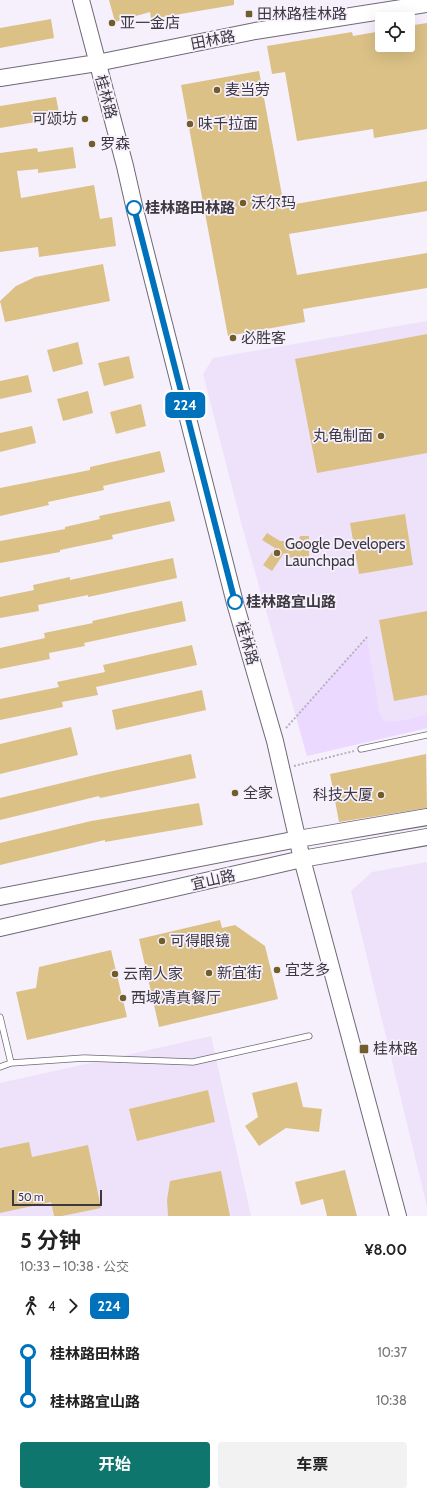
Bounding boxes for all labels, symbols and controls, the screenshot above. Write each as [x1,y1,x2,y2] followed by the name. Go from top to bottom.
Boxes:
[257,5,347,23] place label: 田林路桂林路
[244,9,254,19] marker: 田林路桂林路
[375,12,415,52] map controls
[375,12,415,52] button: locate
[120,14,180,32] place label: 亚一金店
[107,18,117,28] marker: 亚一金店
[189,27,237,53] street label: 田林路
[91,73,121,121] street label: 桂林路
[225,81,270,99] place label: 麦当劳
[212,85,222,95] marker: 麦当劳
[32,110,77,128] place label: 可颂坊
[80,114,90,124] marker: 可颂坊
[198,115,258,133] place label: 味千拉面
[185,119,195,129] marker: 味千拉面
[100,135,130,153] place label: 罗森
[87,139,97,149] marker: 罗森
[251,194,296,212] place label: 沃尔玛
[238,198,248,208] marker: 沃尔玛
[145,199,235,217] place label: 桂林路田林路
[126,200,142,216] marker: 桂林路田林路
[241,329,286,347] place label: 必胜客
[228,333,238,343] marker: 必胜客
[162,392,208,418] line badge: 224
[173,396,197,414] text: 224
[313,427,373,445] place label: 丸龟制面
[376,431,386,441] marker: 丸龟制面
[285,535,406,570] place label: Google Developers Launchpad
[272,548,282,558] marker: Google Developers Launchpad
[246,593,336,611] place label: 桂林路宜山路
[227,594,243,610] marker: 桂林路宜山路
[232,619,262,667] street label: 桂林路
[243,784,273,802] place label: 全家
[313,786,373,804] place label: 科技大厦
[230,788,240,798] marker: 全家
[376,790,386,800] marker: 科技大厦
[189,866,237,894] street label: 宜山路
[170,932,230,950] place label: 可得眼镜
[157,936,167,946] marker: 可得眼镜
[285,961,330,979] place label: 宜芝多
[217,964,262,982] place label: 新宜街
[123,965,183,983] place label: 云南人家
[272,965,282,975] marker: 宜芝多
[204,968,214,978] marker: 新宜街
[110,969,120,979] marker: 云南人家
[131,989,221,1007] place label: 西域凊真餐厅
[118,993,128,1003] marker: 西域凊真餐厅
[373,1040,418,1058] place label: 桂林路
[358,1043,370,1055] marker: 桂林路
[12,1188,102,1207] scale bar
[18,1190,44,1204] text: 50 m
[20,1227,81,1254] text: 5 分钟
[365,1241,407,1259] text: ¥8.00
[20,1258,129,1274] text: 10:33 – 10:38 · 公交
[20,1295,42,1317] icon: walk
[62,1295,84,1317] icon: forward
[98,1297,121,1315] text: 224
[48,1298,56,1314] text: 4
[377,1344,407,1360] text: 10:37
[50,1345,140,1363] text: 桂林路田林路
[376,1392,407,1408] text: 10:38
[50,1393,140,1411] text: 桂林路宜山路
[20,1442,210,1488] button: 开始
[218,1442,407,1488] button: 车票

